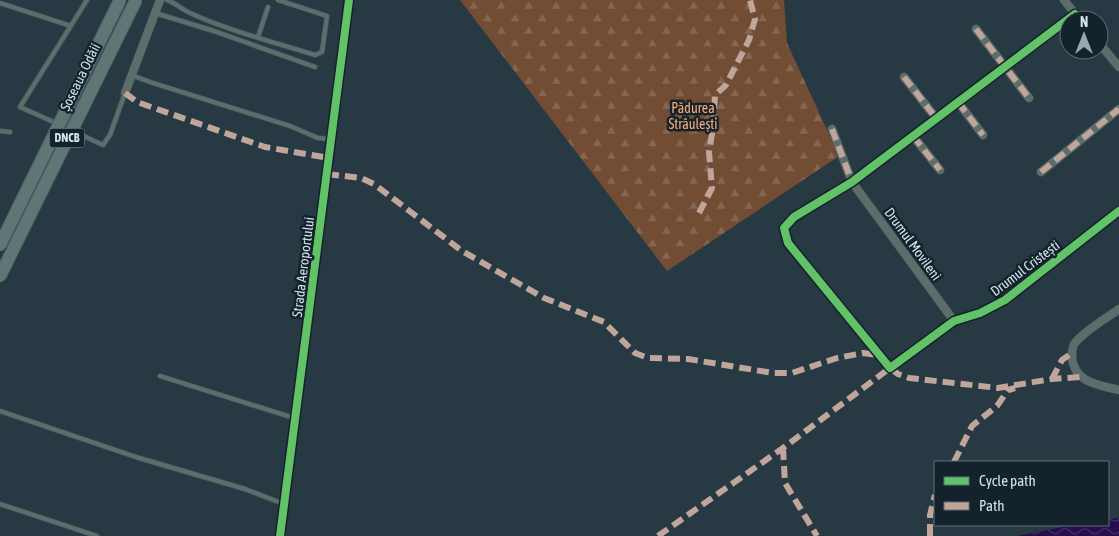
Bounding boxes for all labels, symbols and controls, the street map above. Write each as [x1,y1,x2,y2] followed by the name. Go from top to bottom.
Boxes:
[1059,10,1109,60] north arrow
[1080,14,1088,30] text: N
[57,41,103,113] street label: Șoseaua Odăii
[668,100,718,132] park label: Pădurea Străulești
[50,128,84,148] road number: DNCB
[881,205,945,283] street label: Drumul Movileni
[289,216,317,318] street label: Strada Aeroportului
[987,237,1063,299] street label: Drumul Cristești
[934,461,1109,526] legend
[979,472,1036,489] text: Cycle path
[979,497,1005,514] text: Path

